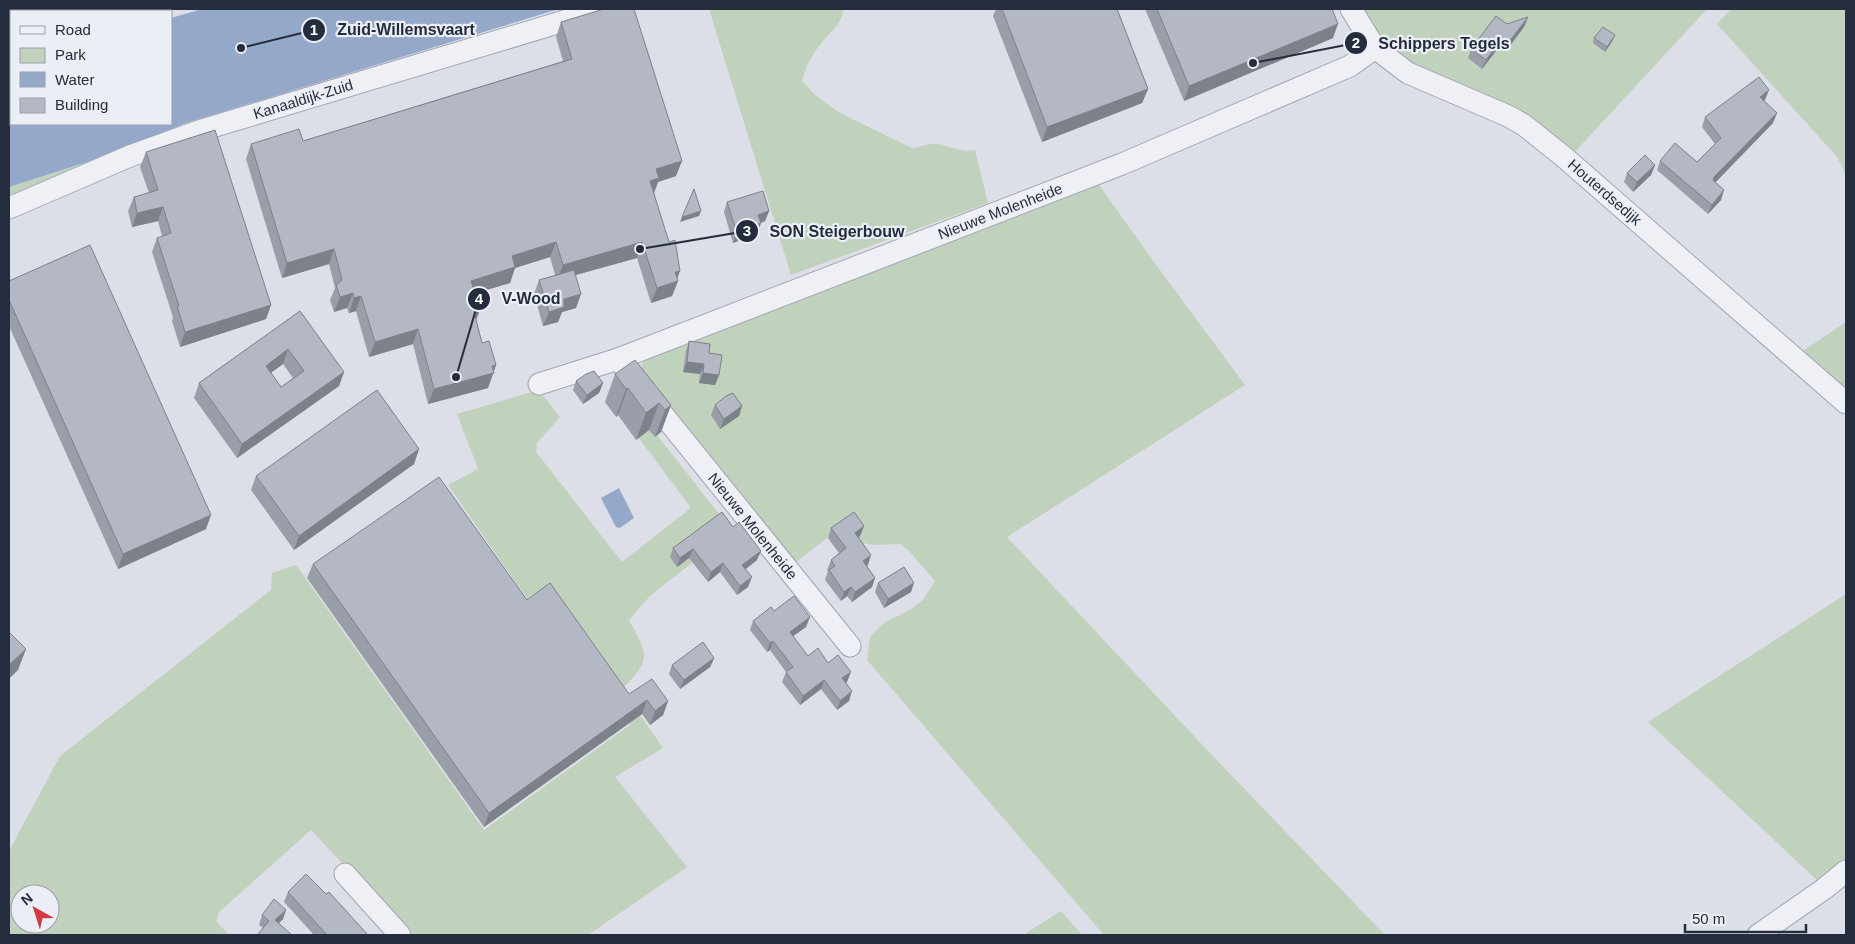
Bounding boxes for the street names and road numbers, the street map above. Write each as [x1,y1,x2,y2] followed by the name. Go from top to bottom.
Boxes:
[251,76,355,122] street label: Kanaaldijk-Zuid
[1565,155,1646,229] street label: Houterdsedijk
[935,179,1065,243] street label: Nieuwe Molenheide
[705,469,801,583] street label: Nieuwe Molenheide

